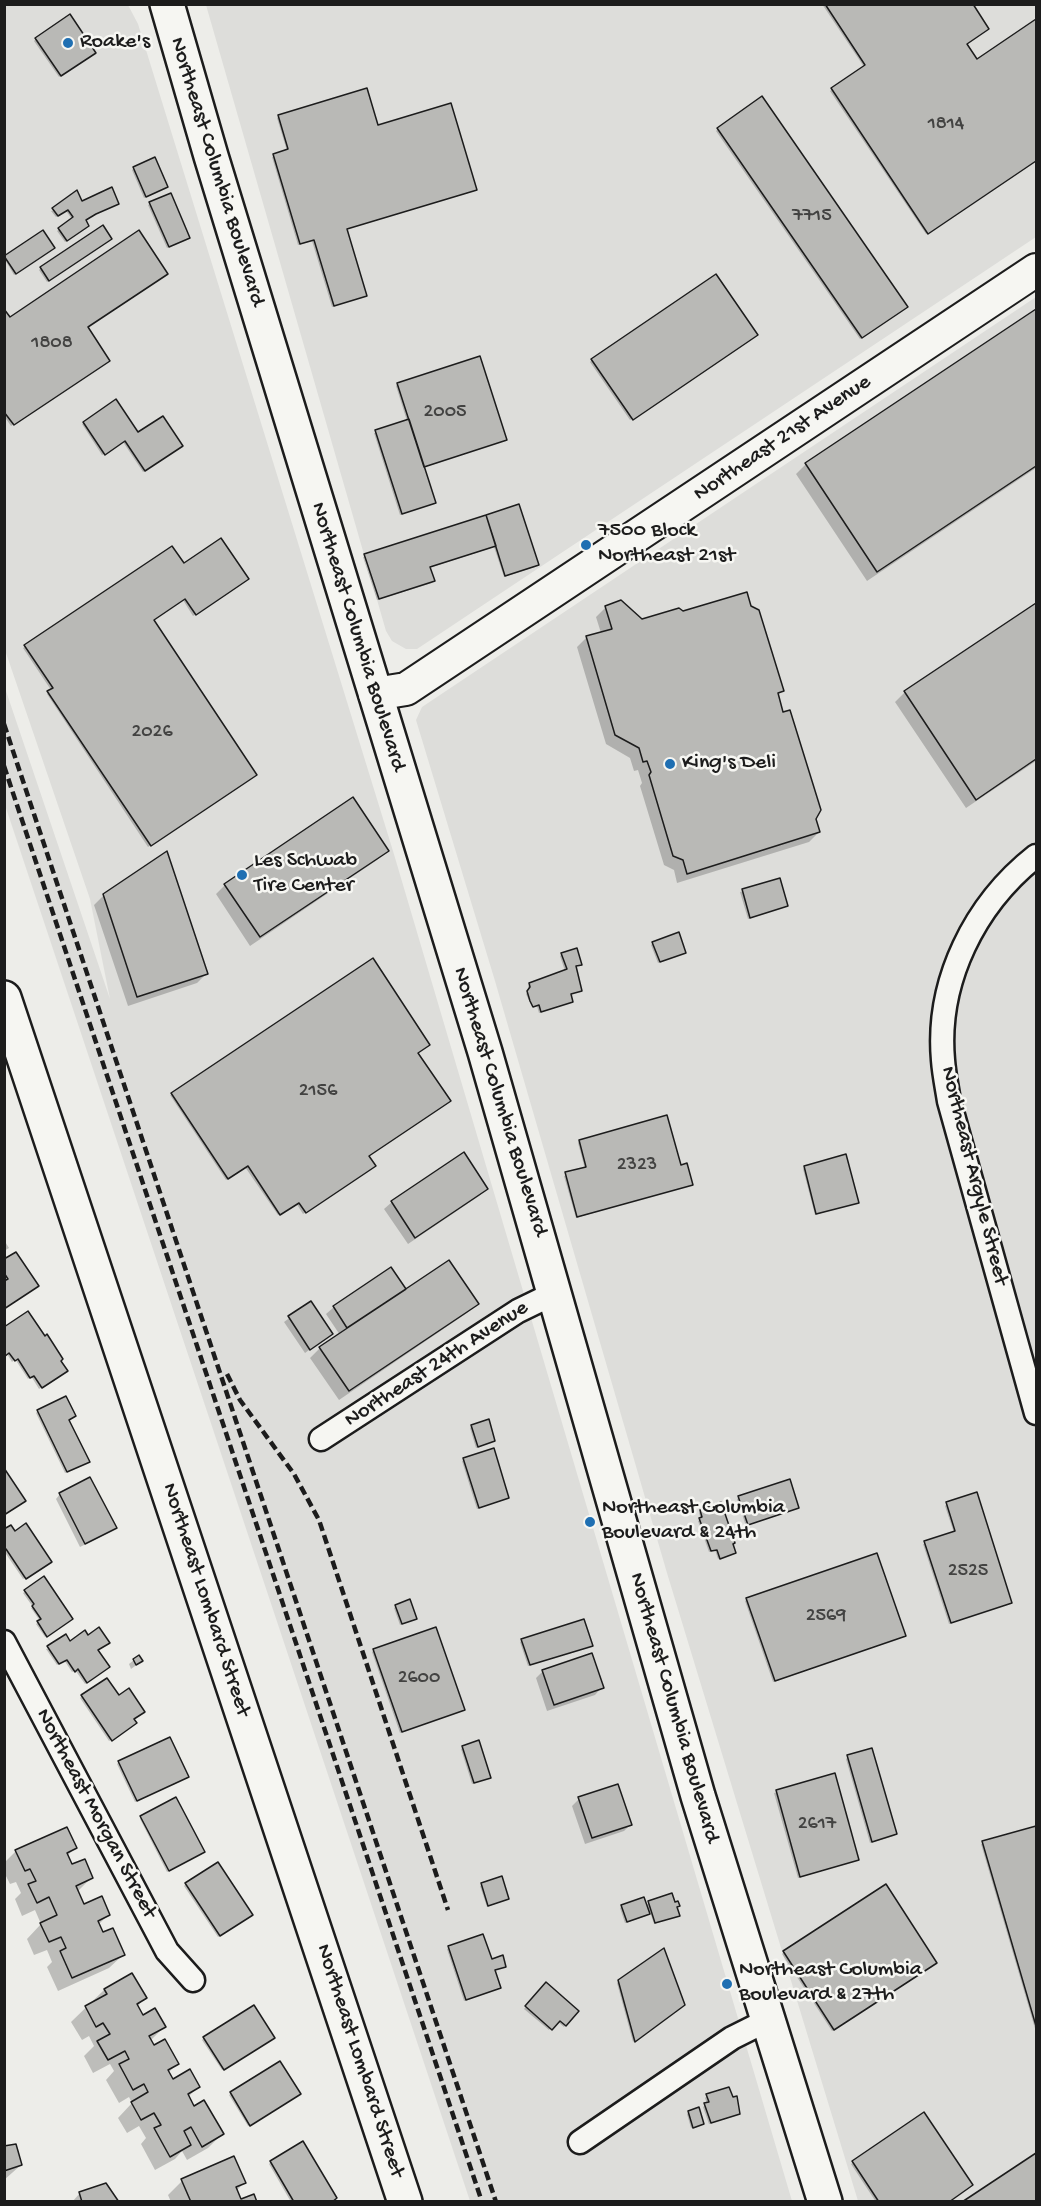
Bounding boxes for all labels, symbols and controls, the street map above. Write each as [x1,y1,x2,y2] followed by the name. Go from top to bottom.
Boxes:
[80,30,150,56] place label: Roake's
[162,34,270,310] street label: Northeast Columbia Boulevard
[61,36,75,50] marker: Roake's
[928,113,964,137] house number: 1814
[792,205,832,229] house number: 7715
[31,332,73,356] house number: 1808
[689,370,877,508] street label: Northeast 21st Avenue
[423,401,467,425] house number: 2005
[303,499,411,775] street label: Northeast Columbia Boulevard
[598,519,735,570] place label: 7500 Block Northeast 21st
[579,538,593,552] marker: 7500 Block Northeast 21st
[131,721,173,745] house number: 2026
[682,751,776,777] place label: King's Deli
[663,757,677,771] marker: King's Deli
[254,849,357,900] place label: Les Schwab Tire Center
[235,868,249,882] marker: Les Schwab Tire Center
[445,964,553,1240] street label: Northeast Columbia Boulevard
[933,1064,1013,1288] street label: Northeast Argyle Street
[299,1080,337,1104] house number: 2156
[617,1154,657,1178] house number: 2323
[340,1296,534,1434] street label: Northeast 24th Avenue
[155,1480,255,1720] street label: Northeast Lombard Street
[602,1496,785,1548] place label: Northeast Columbia Boulevard & 24th
[583,1515,597,1529] marker: Northeast Columbia Boulevard & 24th
[948,1560,988,1584] house number: 2525
[622,1570,724,1846] street label: Northeast Columbia Boulevard
[806,1605,846,1629] house number: 2569
[398,1667,440,1691] house number: 2600
[28,1705,162,1923] street label: Northeast Morgan Street
[798,1813,836,1837] house number: 2617
[309,1941,409,2181] street label: Northeast Lombard Street
[739,1958,922,2010] place label: Northeast Columbia Boulevard & 27th
[720,1977,734,1991] marker: Northeast Columbia Boulevard & 27th

